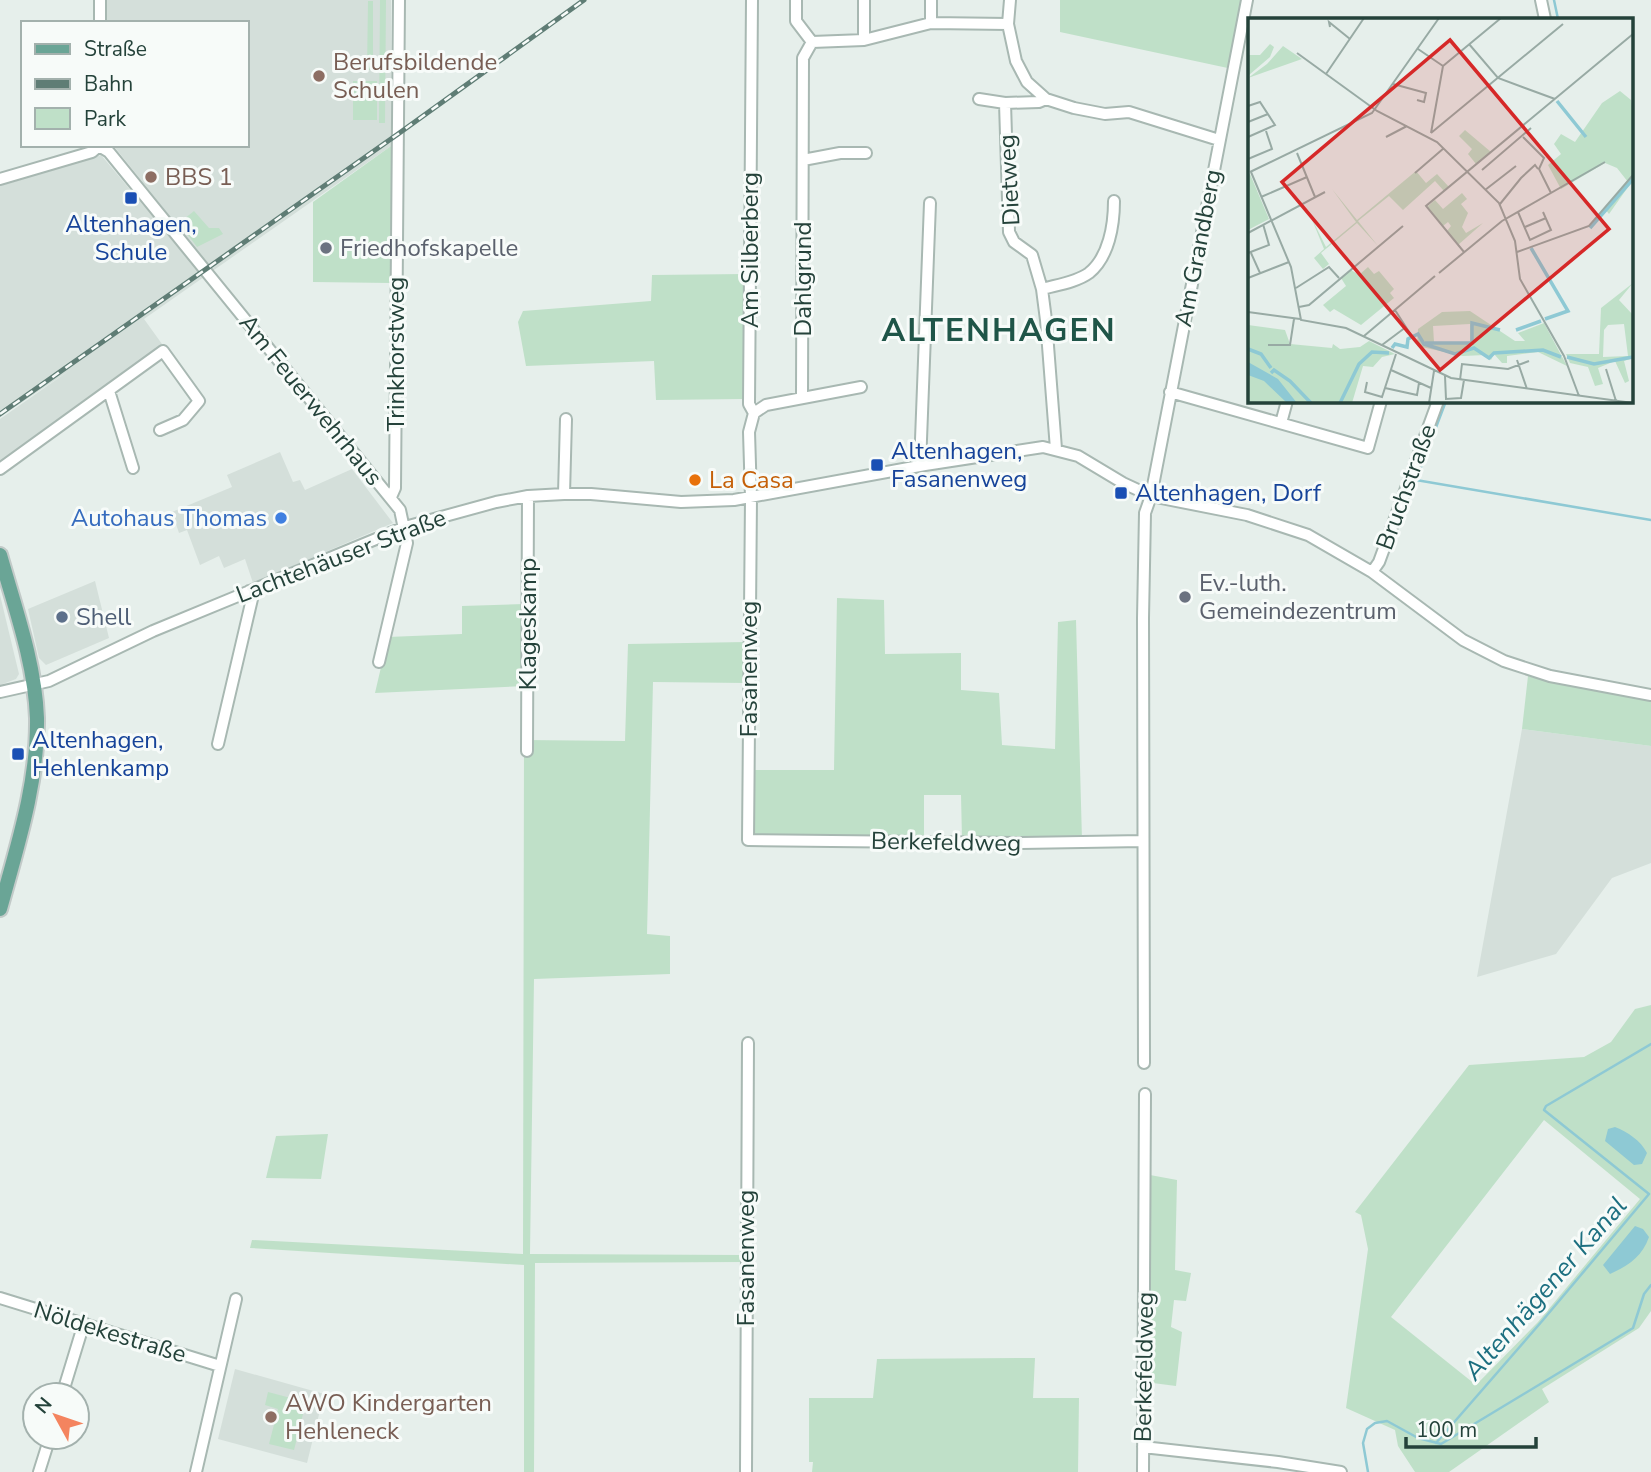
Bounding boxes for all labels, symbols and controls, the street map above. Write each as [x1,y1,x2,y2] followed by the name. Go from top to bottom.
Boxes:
[1248,18,1634,402] inset map
[21,21,248,147] legend
[84,35,147,63] text: Straße
[333,46,497,106] place label: Berufsbildende Schulen
[311,68,327,84] marker: Berufsbildende Schulen
[84,70,133,98] text: Bahn
[84,105,126,133] text: Park
[991,133,1027,227] street label: Dietweg
[165,161,233,193] place label: BBS 1
[1167,167,1229,329] street label: Am Grandberg
[143,169,159,185] marker: BBS 1
[734,172,766,328] street label: Am Silberberg
[123,190,139,206] marker: Altenhagen, Schule
[65,208,197,268] place label: Altenhagen, Schule
[787,222,819,336] street label: Dahlgrund
[340,232,518,264] place label: Friedhofskapelle
[318,240,334,256] marker: Friedhofskapelle
[380,277,412,431] street label: Trinkhorstweg
[232,308,390,492] street label: Am Feuerwehrhaus
[881,309,1117,352] district label: ALTENHAGEN
[1368,420,1444,554] street label: Bruchstraße
[891,435,1027,495] place label: Altenhagen, Fasanenweg
[869,457,885,473] marker: Altenhagen, Fasanenweg
[709,464,794,496] place label: La Casa
[687,472,703,488] marker: La Casa
[1135,477,1322,509] place label: Altenhagen, Dorf
[1113,485,1129,501] marker: Altenhagen, Dorf
[232,501,450,611] street label: Lachtehäuser Straße
[71,502,267,534] place label: Autohaus Thomas
[273,510,289,526] marker: Autohaus Thomas
[512,558,544,690] street label: Klageskamp
[1199,567,1397,627] place label: Ev.-luth. Gemeindezentrum
[1177,589,1193,605] marker: Ev.-luth. Gemeindezentrum
[76,601,131,633] place label: Shell
[733,601,765,737] street label: Fasanenweg
[54,609,70,625] marker: Shell
[32,724,169,784] place label: Altenhagen, Hehlenkamp
[10,746,26,762] marker: Altenhagen, Hehlenkamp
[871,825,1021,859] street label: Berkefeldweg
[1455,1189,1635,1388] water label: Altenhägener Kanal
[730,1190,762,1326] street label: Fasanenweg
[1127,1292,1161,1442] street label: Berkefeldweg
[30,1294,190,1370] street label: Nöldekestraße
[21,1381,91,1451] north arrow
[285,1387,492,1447] place label: AWO Kindergarten Hehleneck
[29,1392,58,1420] text: N
[1406,1406,1536,1450] scale bar
[263,1409,279,1425] marker: AWO Kindergarten Hehleneck
[1416,1416,1477,1444] text: 100 m

